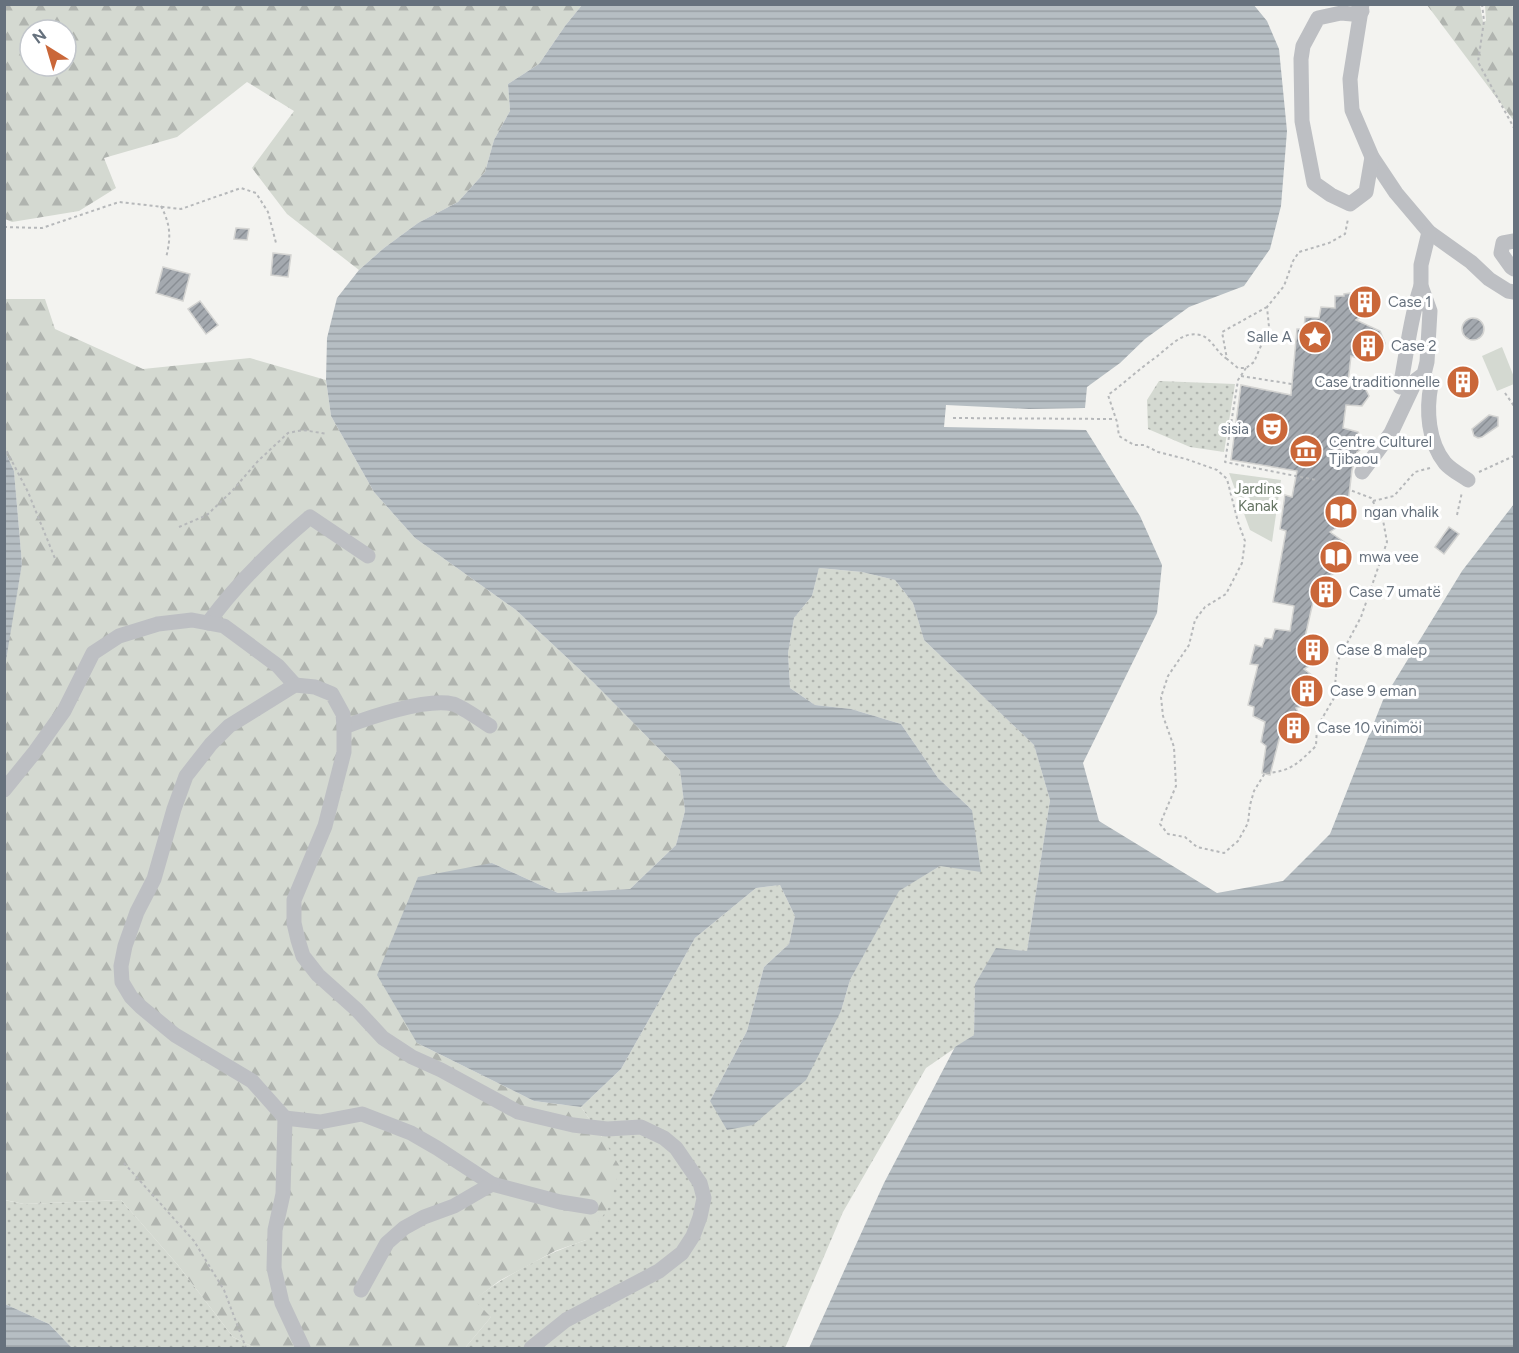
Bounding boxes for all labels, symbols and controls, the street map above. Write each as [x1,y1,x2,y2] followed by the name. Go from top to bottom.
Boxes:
[18,18,78,78] north arrow
[29,25,50,48] text: N
[1347,284,1383,320] building icon: Case 1
[1388,293,1432,311] place label: Case 1
[1297,319,1333,355] place icon: Salle A
[1246,328,1292,346] place label: Salle A
[1350,328,1386,364] building icon: Case 2
[1391,337,1437,355] place label: Case 2
[1445,364,1481,400] building icon: Case traditionnelle
[1314,373,1440,391] place label: Case traditionnelle
[1254,411,1290,447] theatre icon: sisia
[1220,420,1249,438] place label: sisia
[1288,433,1324,469] museum icon: Centre Culturel Tjibaou
[1329,433,1432,468] place label: Centre Culturel Tjibaou
[1234,480,1282,515] park label: Jardins Kanak
[1323,494,1359,530] library icon: ngan vhalik
[1364,503,1440,521] place label: ngan vhalik
[1318,539,1354,575] library icon: mwa vee
[1359,548,1419,566] place label: mwa vee
[1308,574,1344,610] building icon: Case 7 umatë
[1349,583,1441,601] place label: Case 7 umatë
[1295,632,1331,668] building icon: Case 8 malep
[1336,641,1427,659] place label: Case 8 malep
[1289,673,1325,709] building icon: Case 9 eman
[1330,682,1417,700] place label: Case 9 eman
[1276,710,1312,746] building icon: Case 10 vinimöi
[1317,719,1422,737] place label: Case 10 vinimöi

